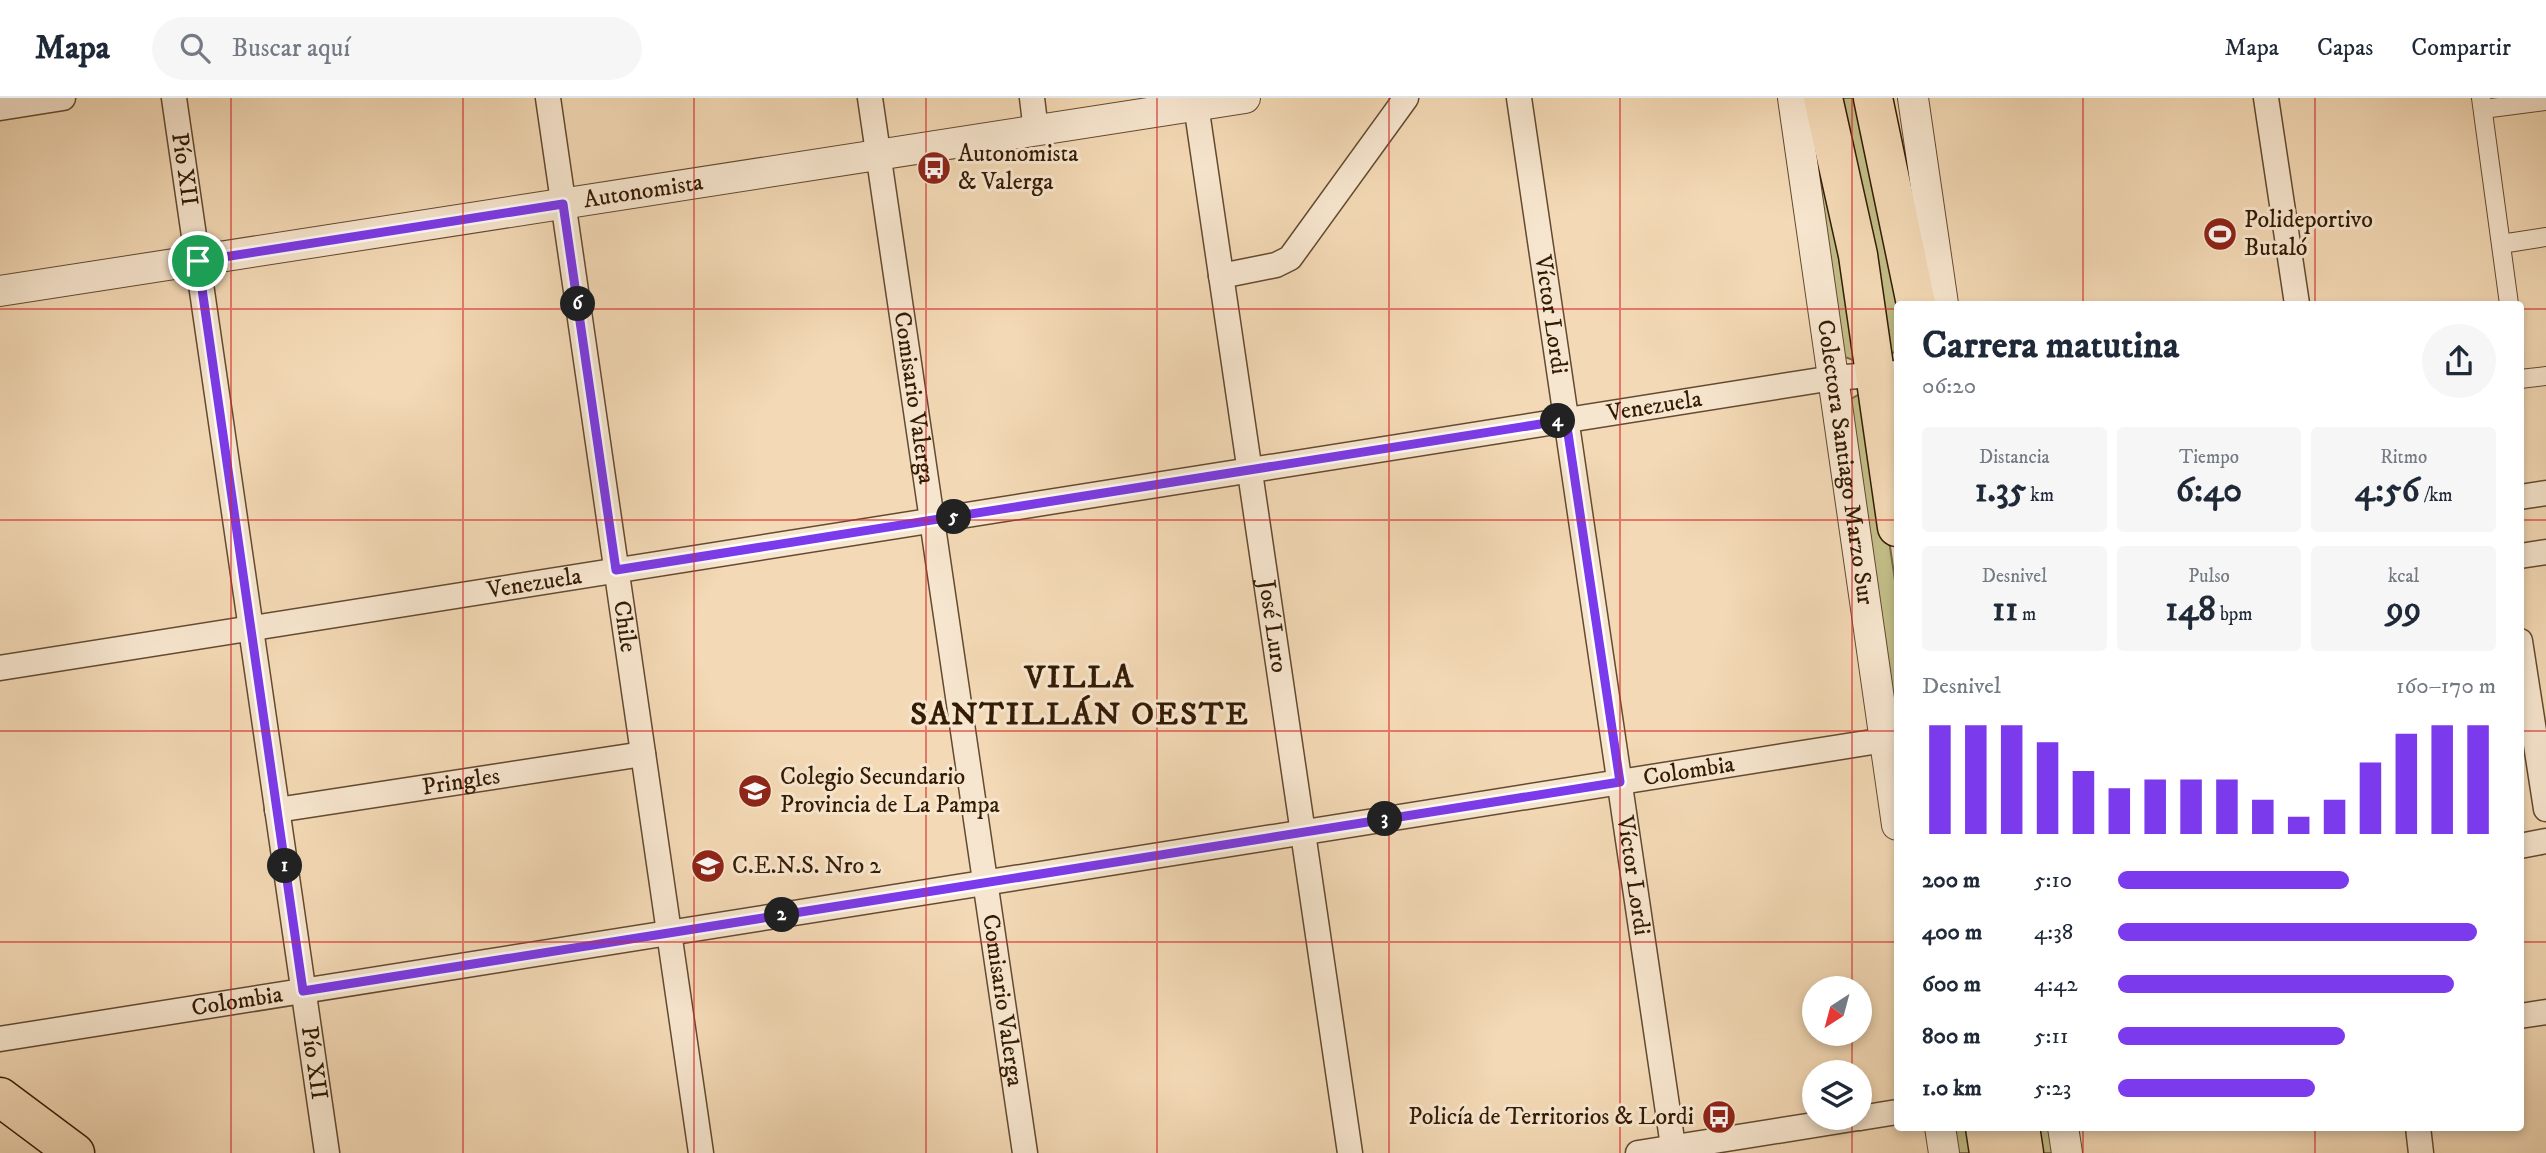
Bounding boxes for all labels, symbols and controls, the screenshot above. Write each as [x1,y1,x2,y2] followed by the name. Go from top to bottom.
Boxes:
[152,17,642,80] search box
[35,28,110,69] text: Mapa
[176,29,214,67] icon: search
[232,32,350,65] text: Buscar aquí
[2225,33,2279,63] text: Mapa
[2317,33,2373,63] text: Capas
[2411,33,2511,63] text: Compartir
[164,130,205,208] street label: Pío XII
[958,139,1079,197] place label: Autonomista & Valerga
[915,149,953,187] bus stop icon: Autonomista & Valerga
[581,167,706,215] street label: Autonomista
[2244,205,2373,263] place label: Polideportivo Butaló
[2201,215,2239,253] sports icon: Polideportivo Butaló
[168,231,228,291] pin
[179,242,217,280] icon: arrive
[1527,252,1574,376] street label: Víctor Lordi
[560,286,596,322] pin: 6
[573,292,582,315] text: 6
[887,310,942,487] street label: Comisario Valerga
[1810,318,1880,607] street label: Colectora Santiago Marzo Sur
[1922,322,2179,370] text: Carrera matutina
[2422,324,2496,398] button: share
[1922,372,1976,401] text: 06:20
[1604,384,1705,429] street label: Venezuela
[1540,404,1576,438] pin: 4
[1552,409,1563,432] text: 4
[1979,446,2050,469] text: Distancia
[2179,446,2239,469] text: Tiempo
[2380,446,2427,469] text: Ritmo
[1975,469,2026,513] text: 1.35
[2176,469,2242,513] text: 6:40
[2355,469,2420,513] text: 4:56
[2026,484,2054,507] text: km
[2420,484,2453,507] text: /km
[936,500,972,534] pin: 5
[949,505,958,528] text: 5
[484,561,585,606] street label: Venezuela
[1982,565,2047,588] text: Desnivel
[2188,565,2230,588] text: Pulso
[2388,565,2419,588] text: kcal
[1251,576,1294,675] street label: José Luro
[1992,588,2018,632] text: 11
[2165,588,2216,632] text: 148
[2386,588,2421,632] text: 99
[606,599,643,654] street label: Chile
[2018,603,2036,626] text: m
[2216,603,2253,626] text: bpm
[910,658,1250,735] district label: VILLA SANTILLÁN OESTE
[1922,672,2001,701] text: Desnivel
[2396,672,2496,701] text: 160–170 m
[1641,749,1737,793] street label: Colombia
[420,761,502,803] street label: Pringles
[780,762,1001,820] place label: Colegio Secundario Provincia de La Pampa
[736,772,774,810] school or university icon: Colegio Secundario Provincia de La Pampa
[1368,802,1402,836] pin: 3
[1381,807,1388,830] text: 3
[1610,813,1657,937] street label: Víctor Lordi
[689,847,727,885] school or university icon: C.E.N.S. Nro 2
[268,848,302,884] pin: 1
[732,851,881,881] place label: C.E.N.S. Nro 2
[281,854,288,877] text: 1
[1922,866,1980,895] text: 200 m
[2034,866,2072,895] text: 5:10
[764,898,800,932] pin: 2
[777,903,786,926] text: 2
[975,912,1030,1089] street label: Comisario Valerga
[1922,918,1982,947] text: 400 m
[2034,918,2073,947] text: 4:38
[1922,970,1981,999] text: 600 m
[2034,970,2078,999] text: 4:42
[1802,976,1872,1046] north arrow
[1802,976,1872,1130] map controls
[189,979,286,1023] street label: Colombia
[1922,1022,1980,1051] text: 800 m
[2034,1022,2068,1051] text: 5:11
[294,1024,334,1102] street label: Pío XII
[1802,1060,1872,1130] button: layers
[1922,1074,1982,1103] text: 1.0 km
[2034,1074,2071,1103] text: 5:23
[1700,1098,1738,1136] bus stop icon: Policía de Territorios & Lordi
[1408,1102,1694,1132] place label: Policía de Territorios & Lordi

